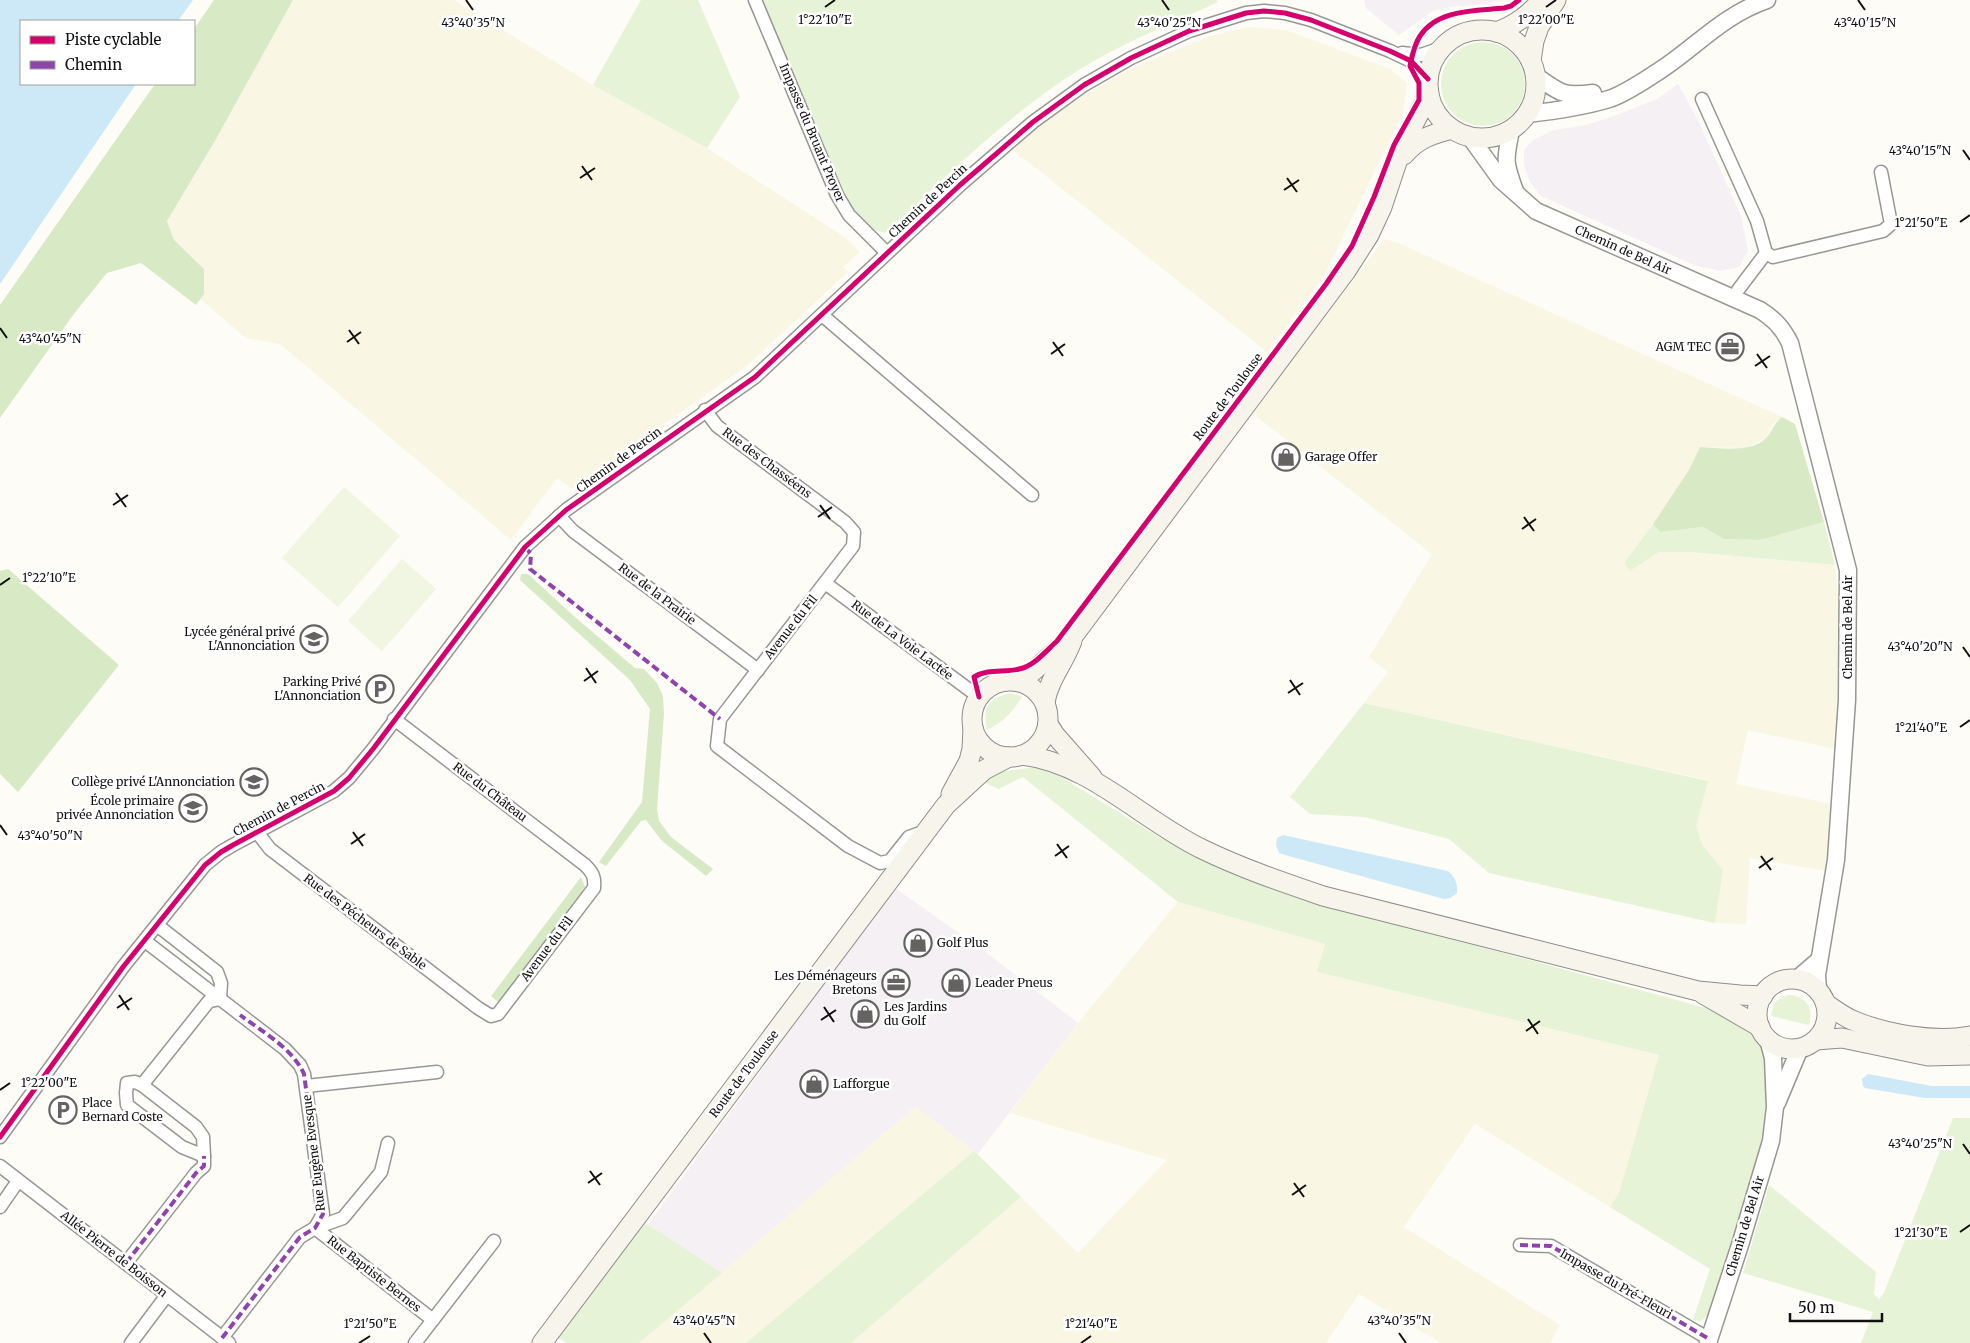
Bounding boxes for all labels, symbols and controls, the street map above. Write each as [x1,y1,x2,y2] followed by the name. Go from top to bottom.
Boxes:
[798,12,852,27] text: 1°22'10"E
[1518,12,1574,27] text: 1°22'00"E
[441,15,505,30] text: 43°40'35"N
[1137,15,1202,30] text: 43°40'25"N
[1834,15,1897,30] text: 43°40'15"N
[20,20,195,85] legend
[65,30,162,49] text: Piste cyclable
[65,55,122,74] text: Chemin
[776,61,849,205] street label: Impasse du Bruant Proyer
[1889,143,1952,158] text: 43°40'15"N
[885,160,970,241] street label: Chemin de Percin
[1895,215,1948,230] text: 1°21'50"E
[1573,222,1674,278] street label: Chemin de Bel Air
[19,331,82,346] text: 43°40'45"N
[1715,332,1745,362] office icon: AGM TEC
[1655,339,1711,354] place label: AGM TEC
[1190,350,1265,443] street label: Route de Toulouse
[573,424,664,496] street label: Chemin de Percin
[720,424,815,501] street label: Rue des Chasséens
[1271,442,1301,472] shop icon: Garage Offer
[1305,449,1378,464] place label: Garage Offer
[616,560,699,628] street label: Rue de la Prairie
[22,570,76,585] text: 1°22'10"E
[1840,574,1855,679] street label: Chemin de Bel Air
[760,591,820,663] street label: Avenue du Fil
[849,597,956,683] street label: Rue de La Voie Lactée
[184,624,295,653] place label: Lycée général privé L'Annonciation
[299,624,329,654] school or university icon: Lycée général privé L'Annonciation
[1887,639,1953,654] text: 43°40'20"N
[274,674,361,703] place label: Parking Privé L'Annonciation
[365,674,395,704] parking icon: Parking Privé L'Annonciation
[1895,720,1947,735] text: 1°21'40"E
[450,759,531,825] street label: Rue du Château
[239,767,269,797] school or university icon: Collège privé L'Annonciation
[71,774,235,789] place label: Collège privé L'Annonciation
[230,778,327,839] street label: Chemin de Percin
[56,793,174,822] place label: École primaire privée Annonciation
[178,793,208,823] school or university icon: École primaire privée Annonciation
[18,828,83,843] text: 43°40'50"N
[301,871,430,973] street label: Rue des Pécheurs de Sable
[517,913,576,985] street label: Avenue du Fil
[903,928,933,958] shop icon: Golf Plus
[937,935,989,950] place label: Golf Plus
[774,968,877,997] place label: Les Déménageurs Bretons
[881,968,911,998] office icon: Les Déménageurs Bretons
[941,968,971,998] shop icon: Leader Pneus
[975,975,1053,990] place label: Leader Pneus
[850,999,880,1029] shop icon: Les Jardins du Golf
[884,999,947,1028] place label: Les Jardins du Golf
[706,1027,781,1120] street label: Route de Toulouse
[799,1069,829,1099] shop icon: Lafforgue
[21,1075,77,1090] text: 1°22'00"E
[833,1076,889,1091] place label: Lafforgue
[299,1094,328,1212] street label: Rue Eugène Evesque
[48,1095,78,1125] parking icon: Place Bernard Coste
[82,1095,163,1124] place label: Place Bernard Coste
[1888,1136,1953,1151] text: 43°40'25"N
[1722,1173,1767,1278] street label: Chemin de Bel Air
[57,1207,171,1300] street label: Allée Pierre de Boisson
[1895,1225,1948,1240] text: 1°21'30"E
[324,1232,424,1315] street label: Rue Baptiste Bernes
[1557,1245,1675,1322] street label: Impasse du Pré-Fleuri
[1790,1290,1882,1322] scale bar
[1798,1298,1835,1317] text: 50 m
[673,1313,736,1328] text: 43°40'45"N
[1367,1313,1431,1328] text: 43°40'35"N
[344,1316,397,1331] text: 1°21'50"E
[1065,1316,1117,1331] text: 1°21'40"E

